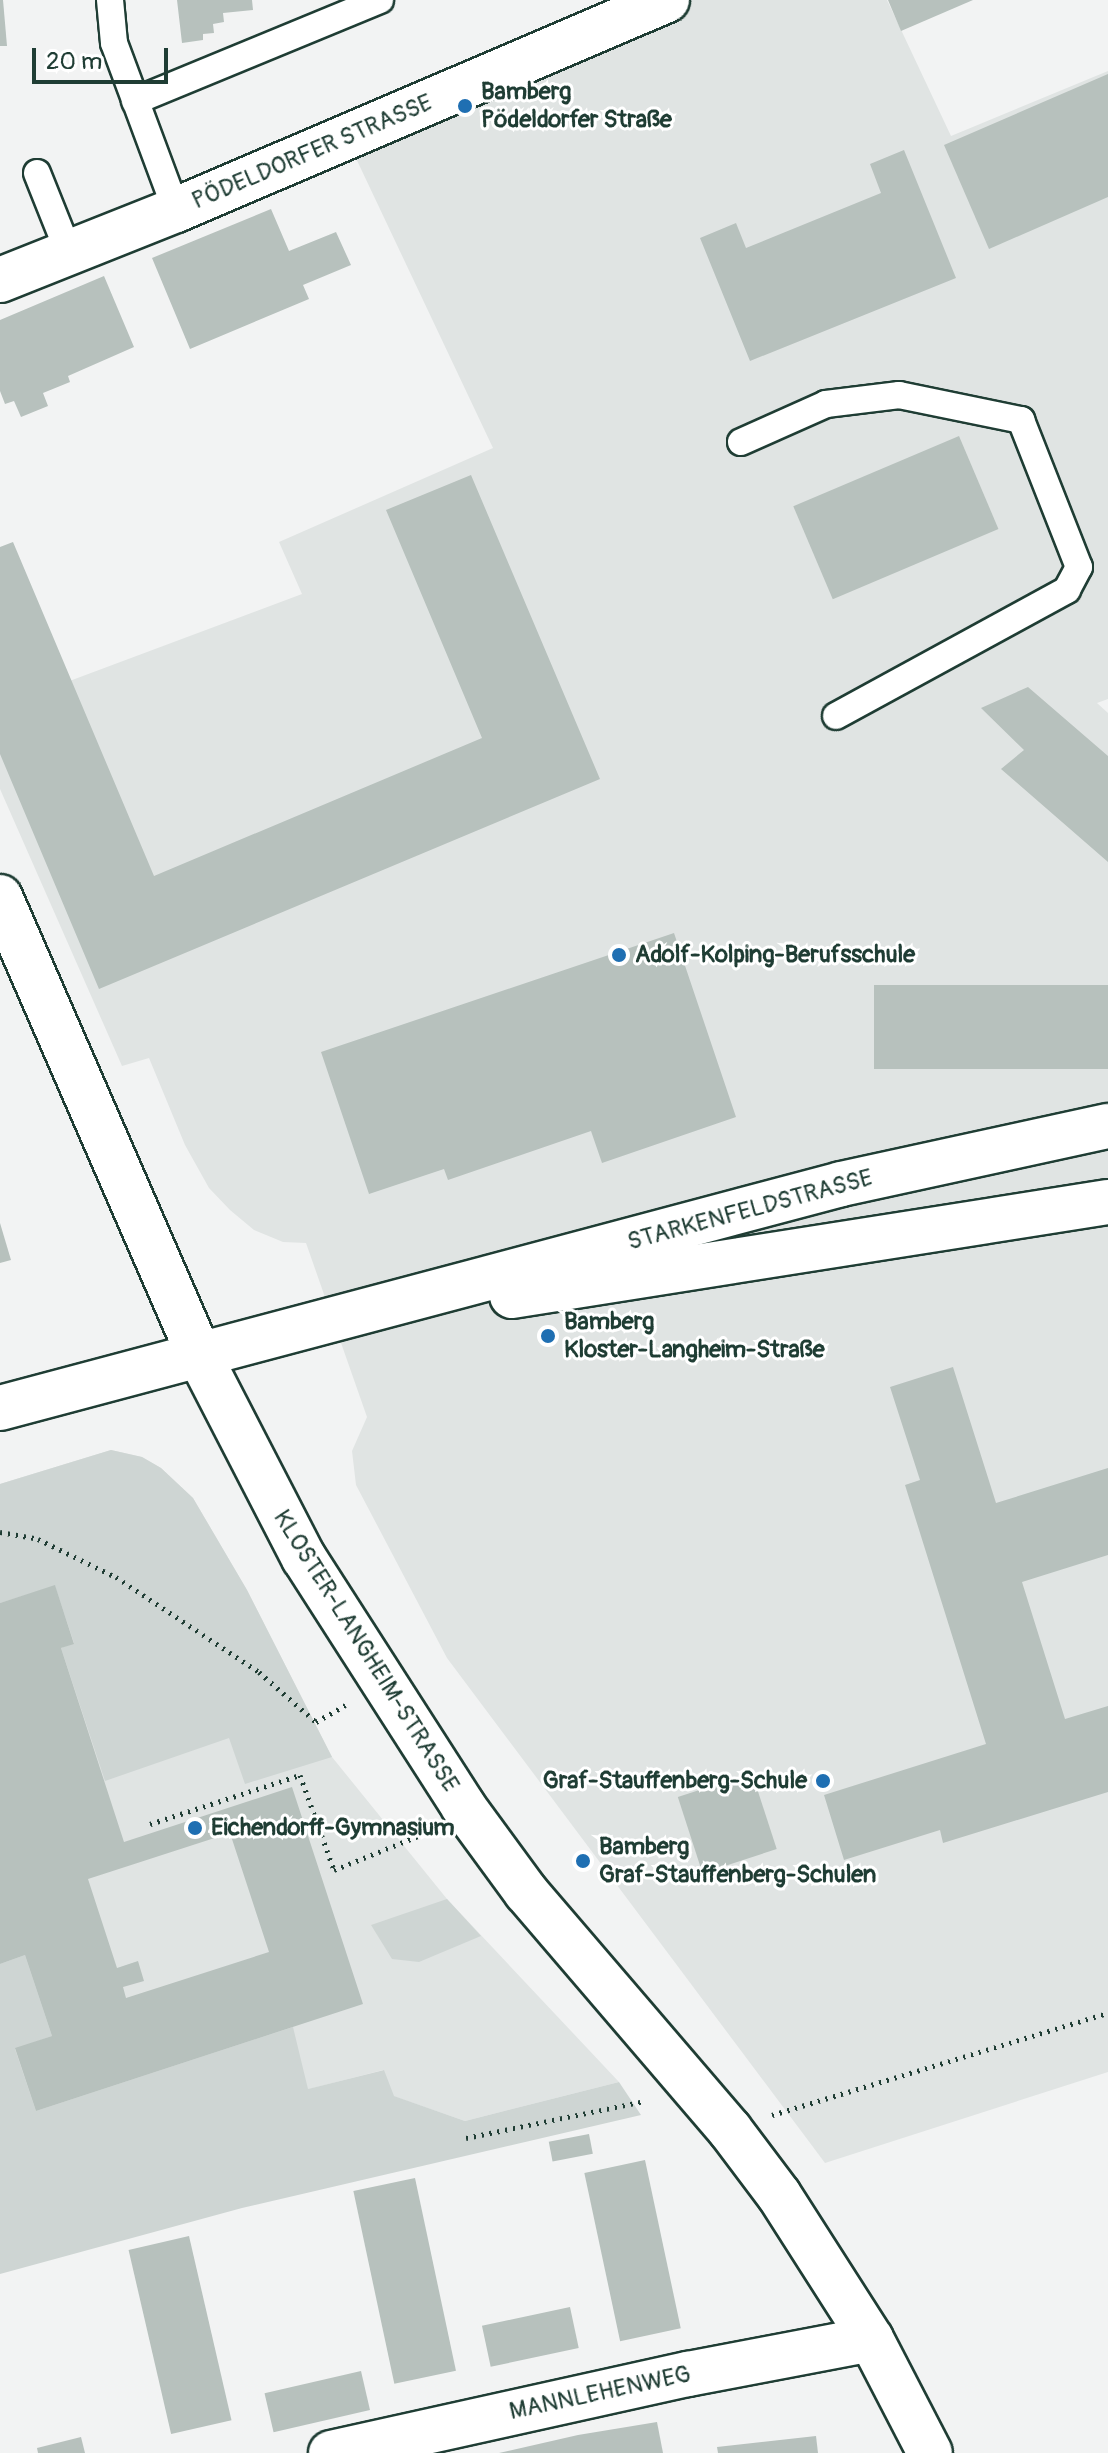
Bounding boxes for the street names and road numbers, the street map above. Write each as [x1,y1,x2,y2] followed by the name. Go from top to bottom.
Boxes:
[188,88,436,216] street label: PÖDELDORFER STRASSE
[624,1163,876,1257] street label: STARKENFELDSTRASSE
[267,1505,465,1797] street label: KLOSTER-LANGHEIM-STRASSE
[507,2360,693,2426] street label: MANNLEHENWEG

